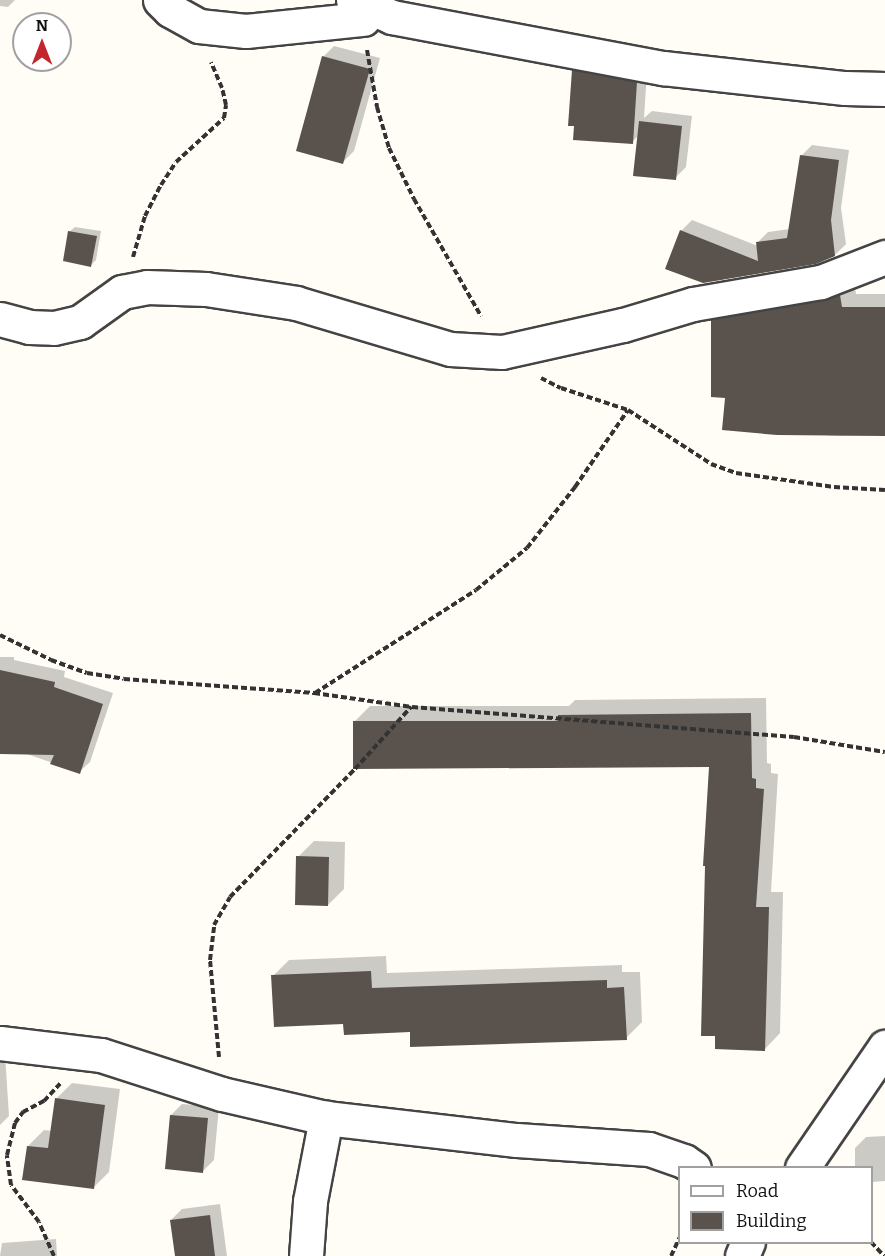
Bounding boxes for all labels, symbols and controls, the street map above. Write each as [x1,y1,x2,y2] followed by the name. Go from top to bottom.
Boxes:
[12,12,72,72] north arrow
[36,16,48,35] text: N
[678,1166,873,1244] legend
[736,1180,778,1202] text: Road
[736,1210,807,1232] text: Building

